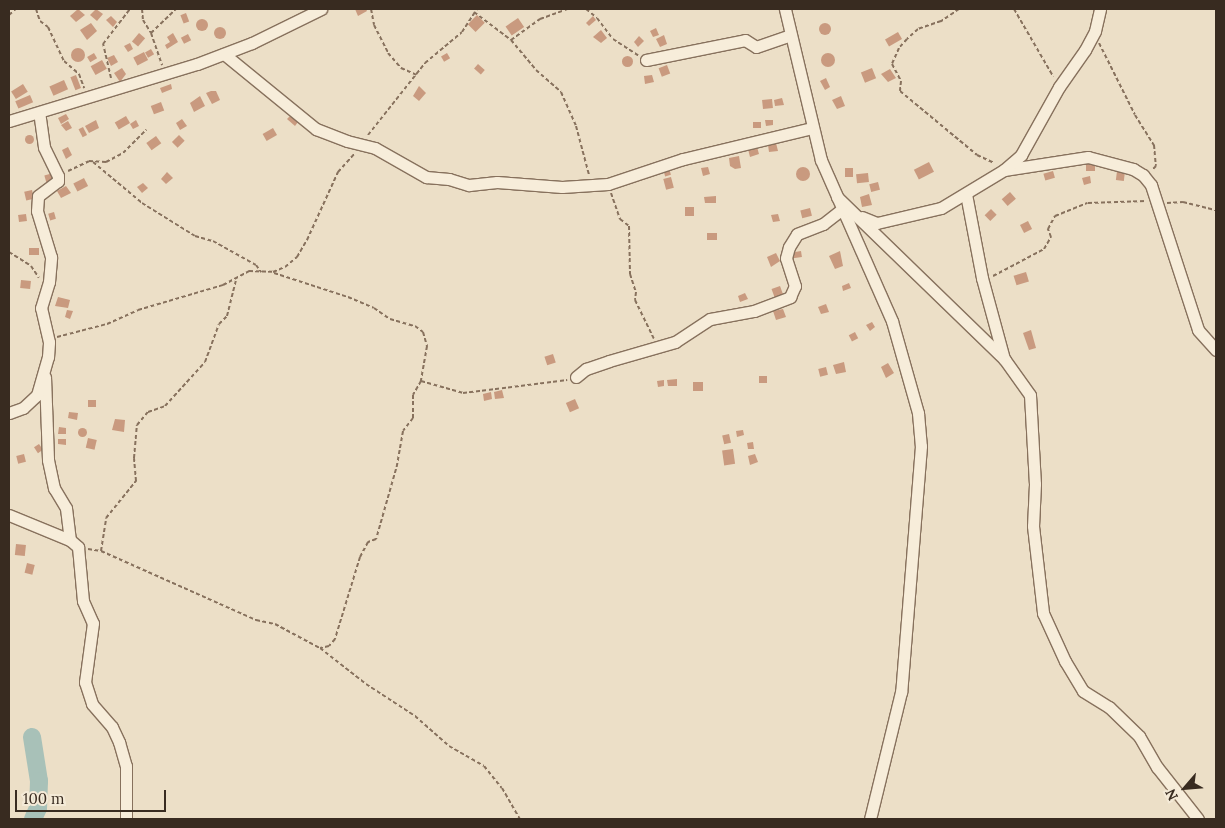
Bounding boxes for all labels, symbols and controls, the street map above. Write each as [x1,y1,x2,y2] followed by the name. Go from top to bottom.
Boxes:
[1160,763,1210,813] north arrow
[18,780,169,812] scale bar
[1161,786,1182,804] text: N
[23,789,64,808] text: 100 m

